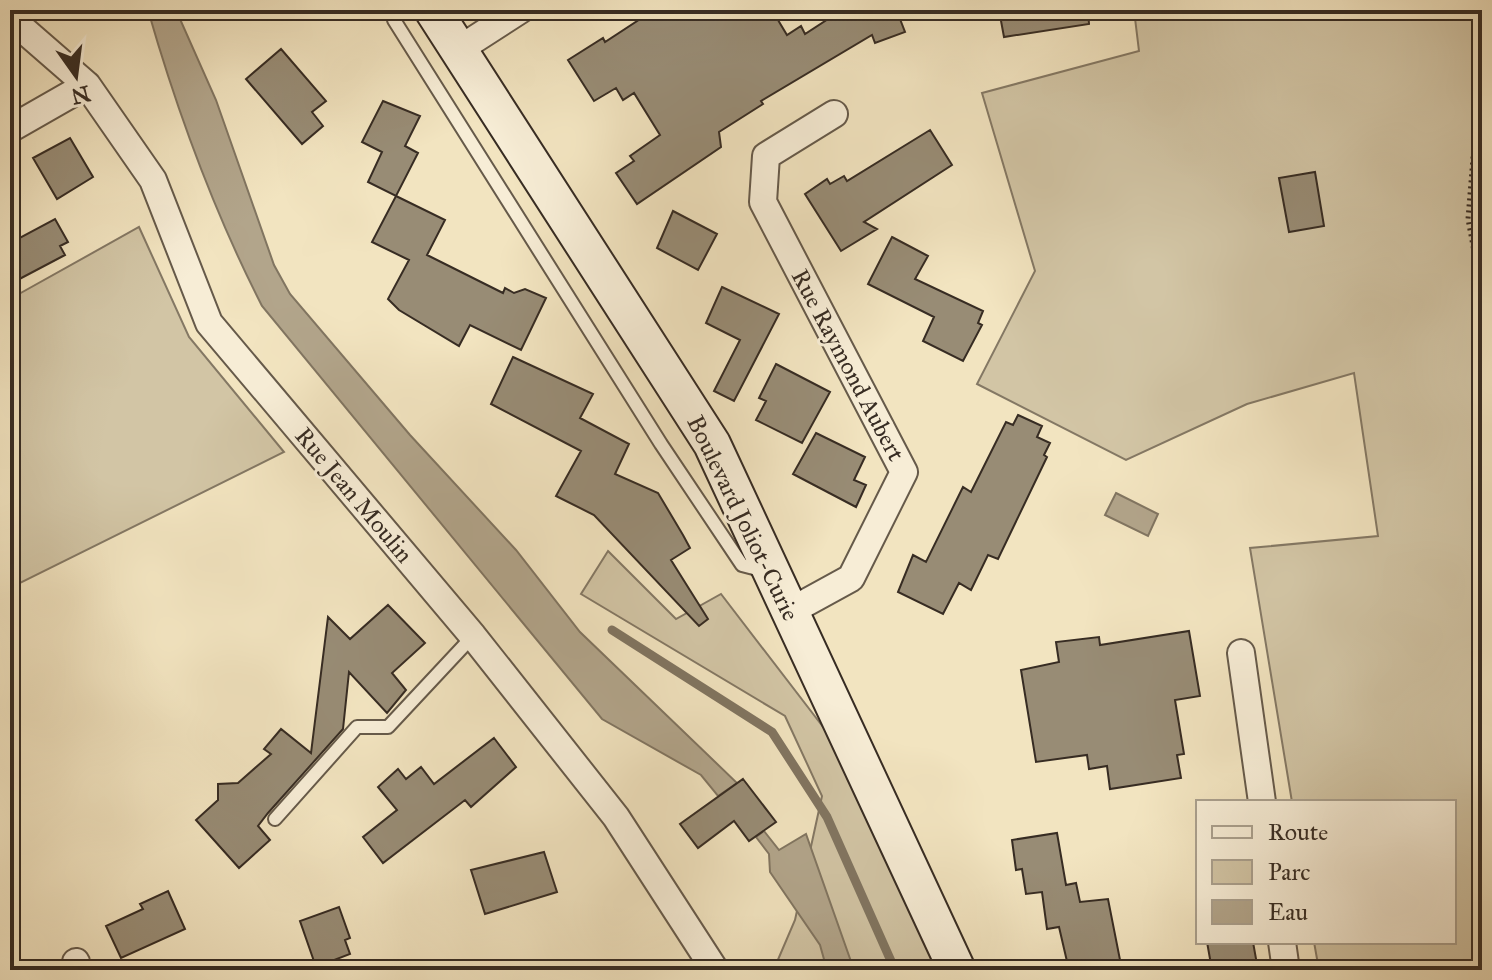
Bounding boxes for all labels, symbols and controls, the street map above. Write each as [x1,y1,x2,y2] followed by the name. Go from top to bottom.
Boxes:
[36,36,116,116] north arrow
[68,80,93,110] text: N
[785,264,911,467] street label: Rue Raymond Aubert
[680,411,806,625] street label: Boulevard Joliot-Curie
[289,421,419,569] street label: Rue Jean Moulin
[1196,800,1456,944] legend
[1268,817,1328,847] text: Route
[1268,857,1310,887] text: Parc
[1268,897,1308,927] text: Eau

